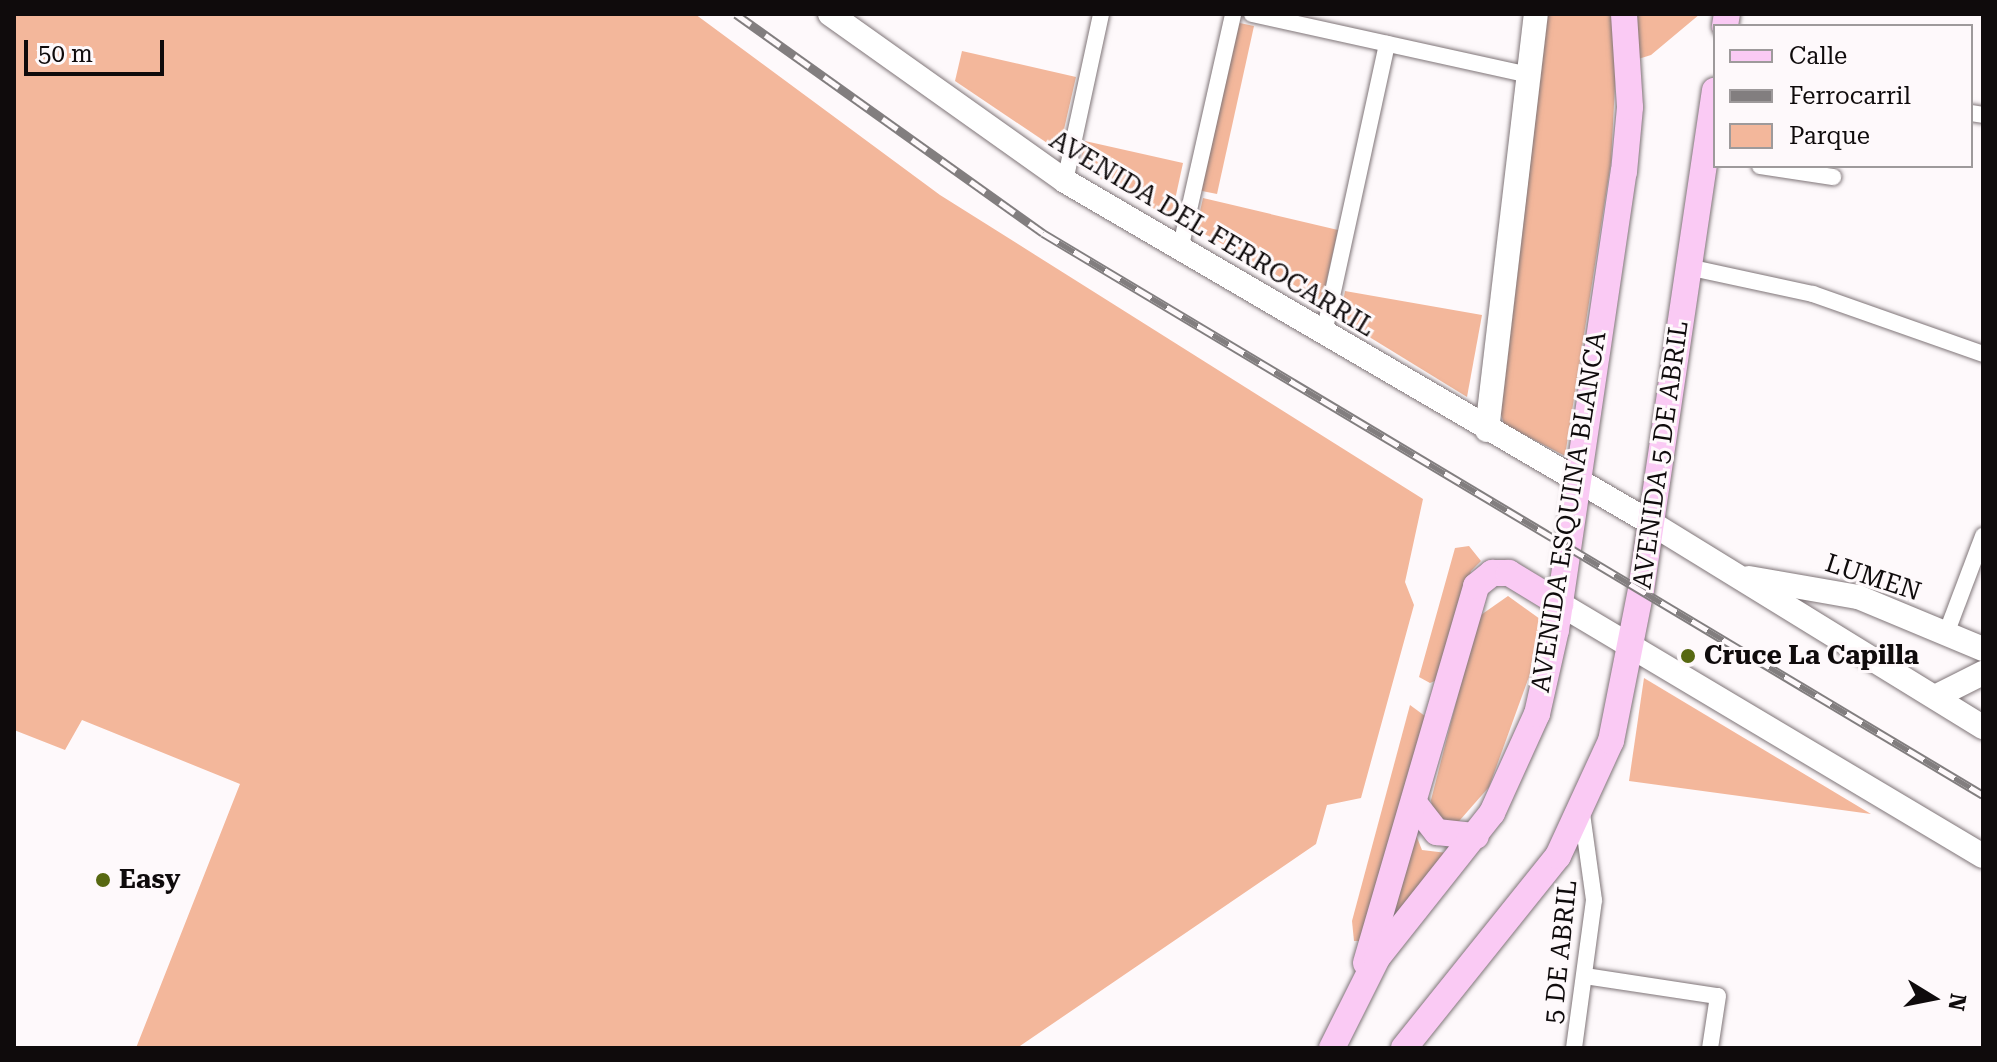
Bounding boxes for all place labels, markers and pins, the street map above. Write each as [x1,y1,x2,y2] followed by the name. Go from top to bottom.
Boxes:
[1704,640,1919,672] place label: Cruce La Capilla
[1679,647,1697,665] marker: Cruce La Capilla
[119,864,180,896] place label: Easy
[94,871,112,889] marker: Easy

